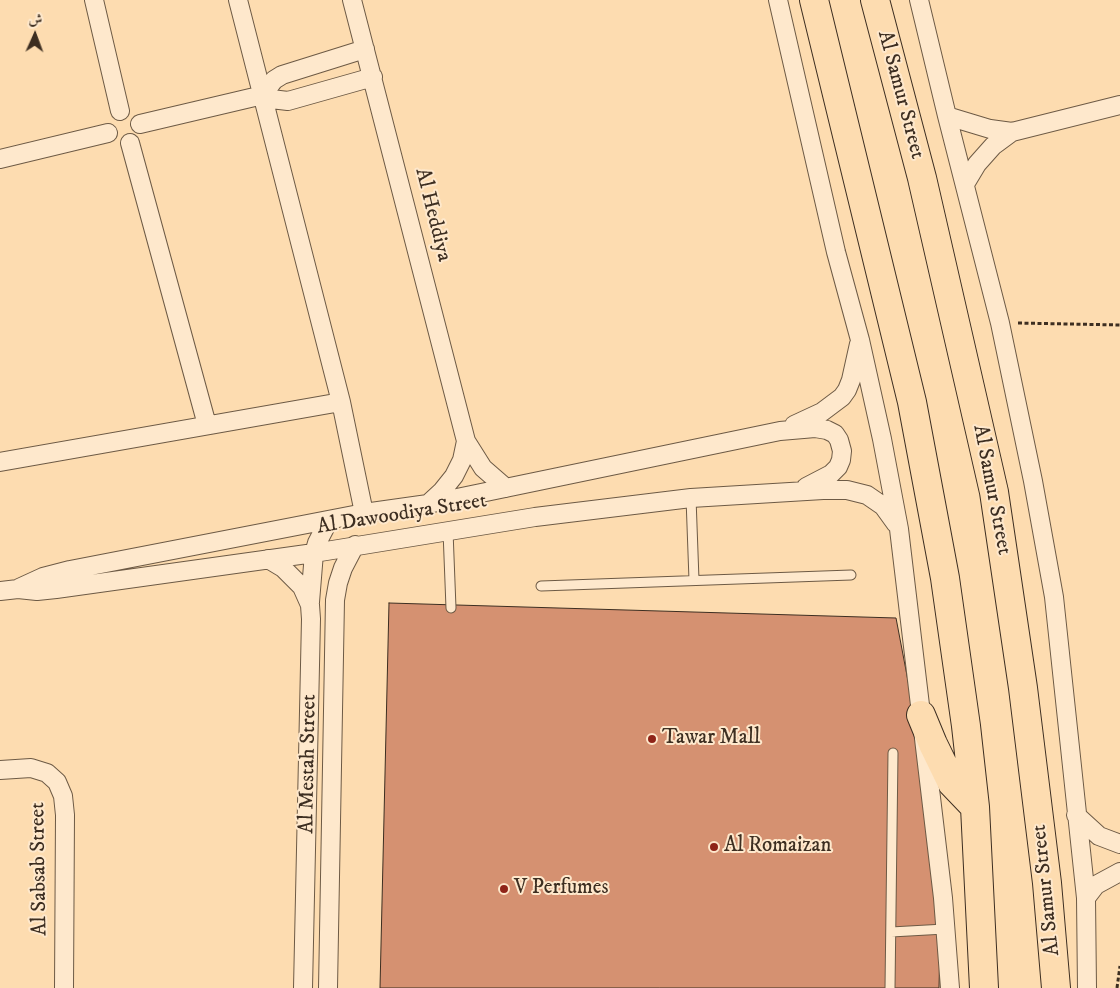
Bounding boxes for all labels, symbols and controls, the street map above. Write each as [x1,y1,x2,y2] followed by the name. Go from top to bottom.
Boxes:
[10,10,60,60] north arrow
[28,11,43,29] text: ش
[871,28,929,162] street label: Al Samur Street
[408,166,456,264] street label: Al Heddiya
[966,423,1016,557] street label: Al Samur Street
[315,489,489,541] street label: Al Dawoodiya Street
[295,694,323,834] street label: Al Mestah Street
[662,726,760,752] place label: Tawar Mall
[646,733,658,745] marker: Tawar Mall
[26,802,54,936] street label: Al Sabsab Street
[1028,823,1066,957] street label: Al Samur Street
[724,834,831,860] place label: Al Romaizan
[708,841,720,853] marker: Al Romaizan
[514,876,608,902] place label: V Perfumes
[498,883,510,895] marker: V Perfumes

